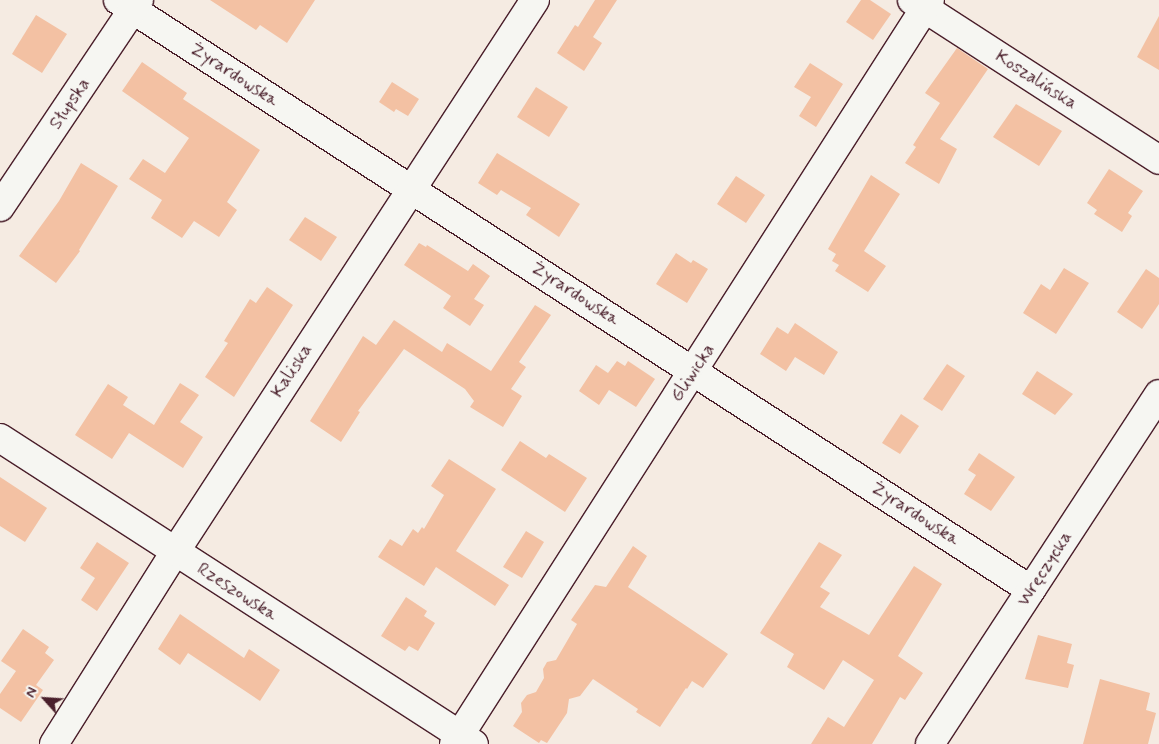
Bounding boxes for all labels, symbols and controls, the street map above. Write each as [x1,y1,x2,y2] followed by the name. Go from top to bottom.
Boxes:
[186,38,282,112] street label: Żyrardowska
[991,46,1081,114] street label: Koszalińska
[45,74,95,134] street label: Słupska
[527,257,623,331] street label: Żyrardowska
[267,340,317,402] street label: Kaliska
[666,340,720,406] street label: Gliwicka
[867,477,963,551] street label: Żyrardowska
[1013,528,1077,610] street label: Wręczycka
[193,558,281,626] street label: Rzeszowska
[20,674,70,724] north arrow
[21,684,42,701] text: N

